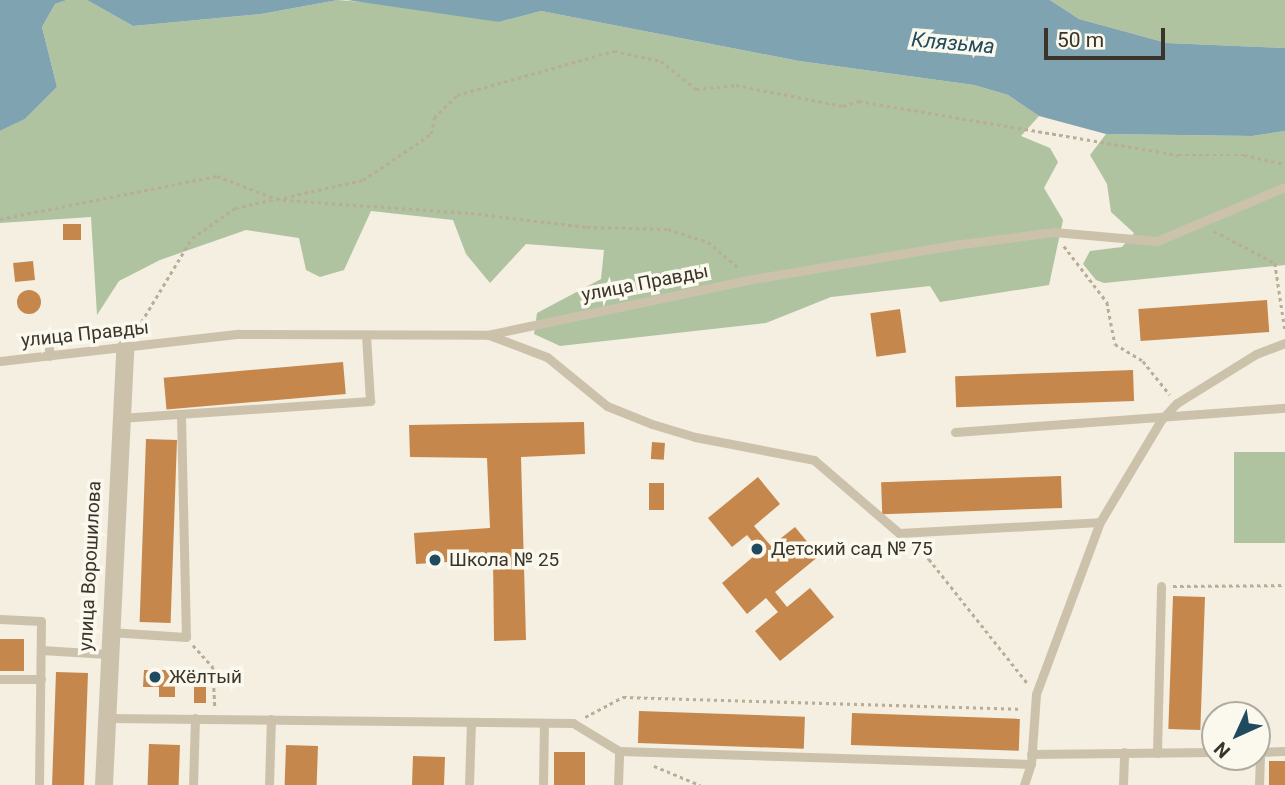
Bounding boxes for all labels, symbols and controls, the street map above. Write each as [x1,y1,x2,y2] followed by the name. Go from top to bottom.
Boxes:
[1047,14,1168,58] scale bar
[910,27,996,59] water label: Клязьма
[1057,28,1104,52] text: 50 m
[580,260,710,306] street label: улица Правды
[20,316,150,352] street label: улица Правды
[74,480,106,652] street label: улица Ворошилова
[771,538,933,560] place label: Детский сад № 75
[749,541,765,557] marker: Детский сад № 75
[449,549,559,571] place label: Школа № 25
[427,552,443,568] marker: Школа № 25
[169,666,242,688] place label: Жёлтый
[147,669,163,685] marker: Жёлтый
[1201,701,1271,771] north arrow
[1209,737,1235,763] text: N

